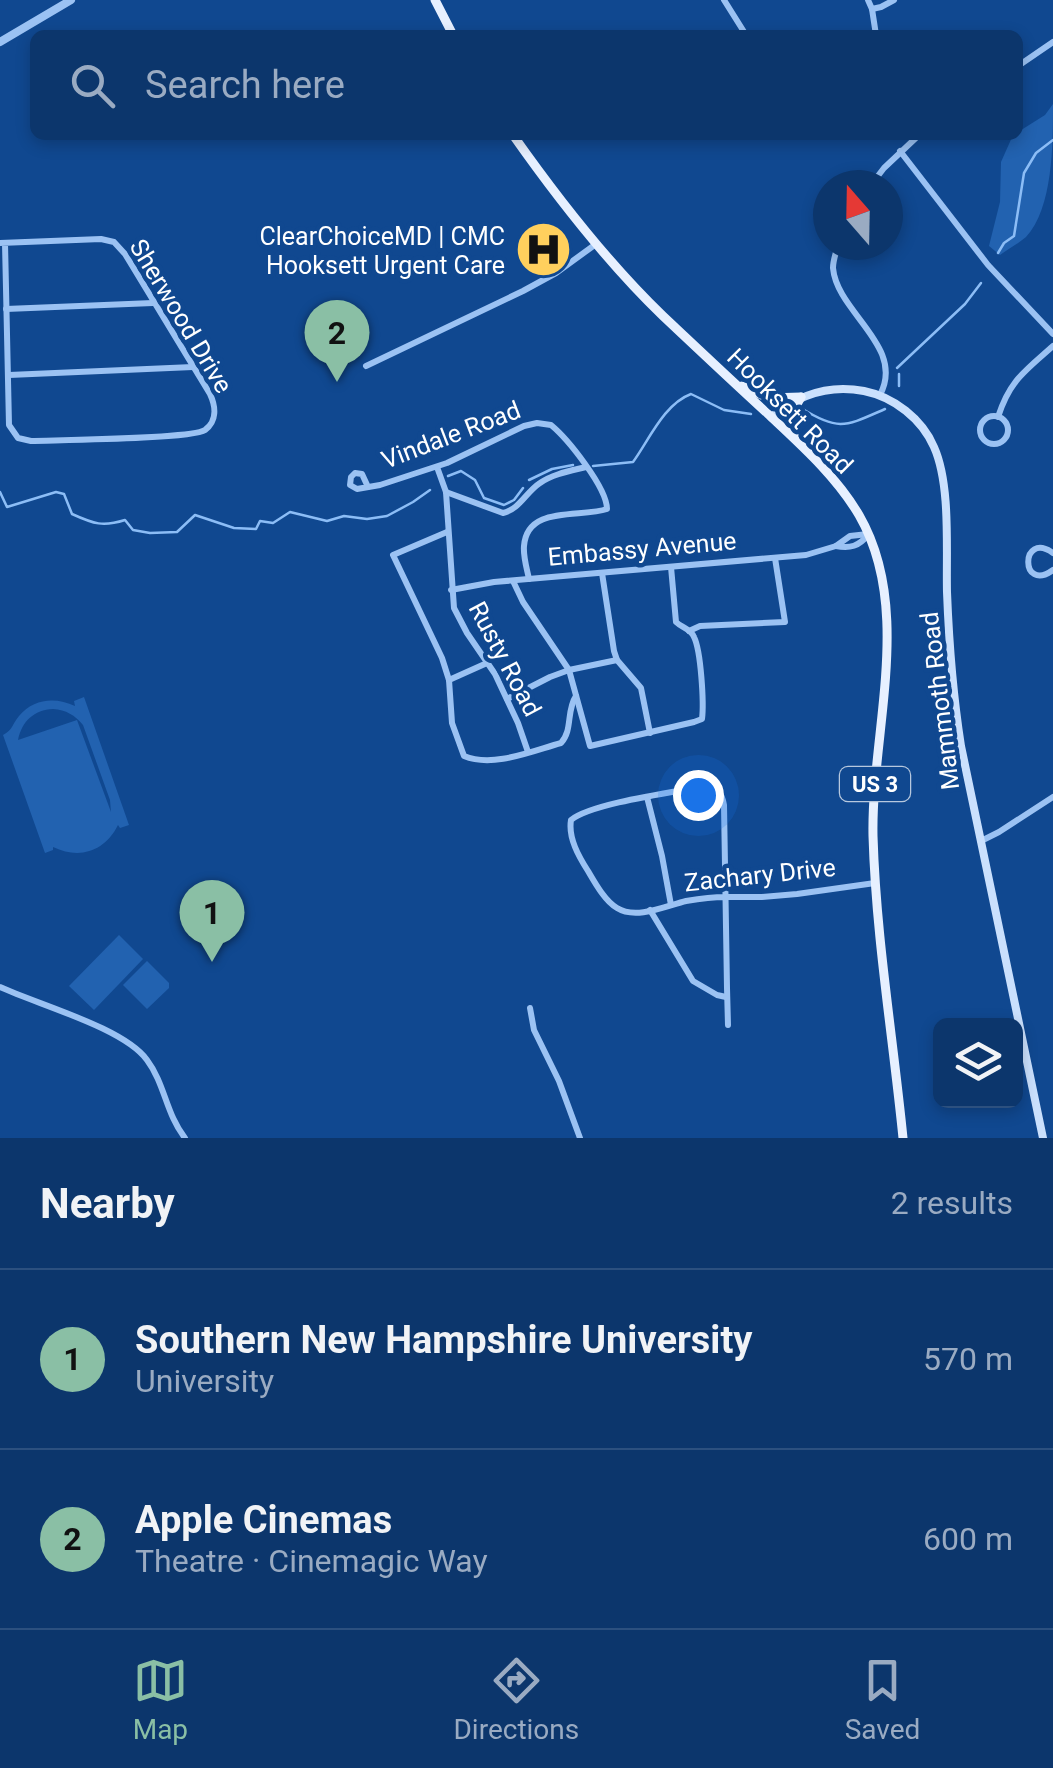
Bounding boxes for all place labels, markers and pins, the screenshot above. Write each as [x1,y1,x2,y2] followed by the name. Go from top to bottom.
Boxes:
[514,220,574,280] hospital icon: ClearChoiceMD | CMC Hooksett Urgent Care
[259,222,505,280] place label: ClearChoiceMD | CMC Hooksett Urgent Care
[304,300,370,382] pin: 2
[180,880,244,962] pin: 1

